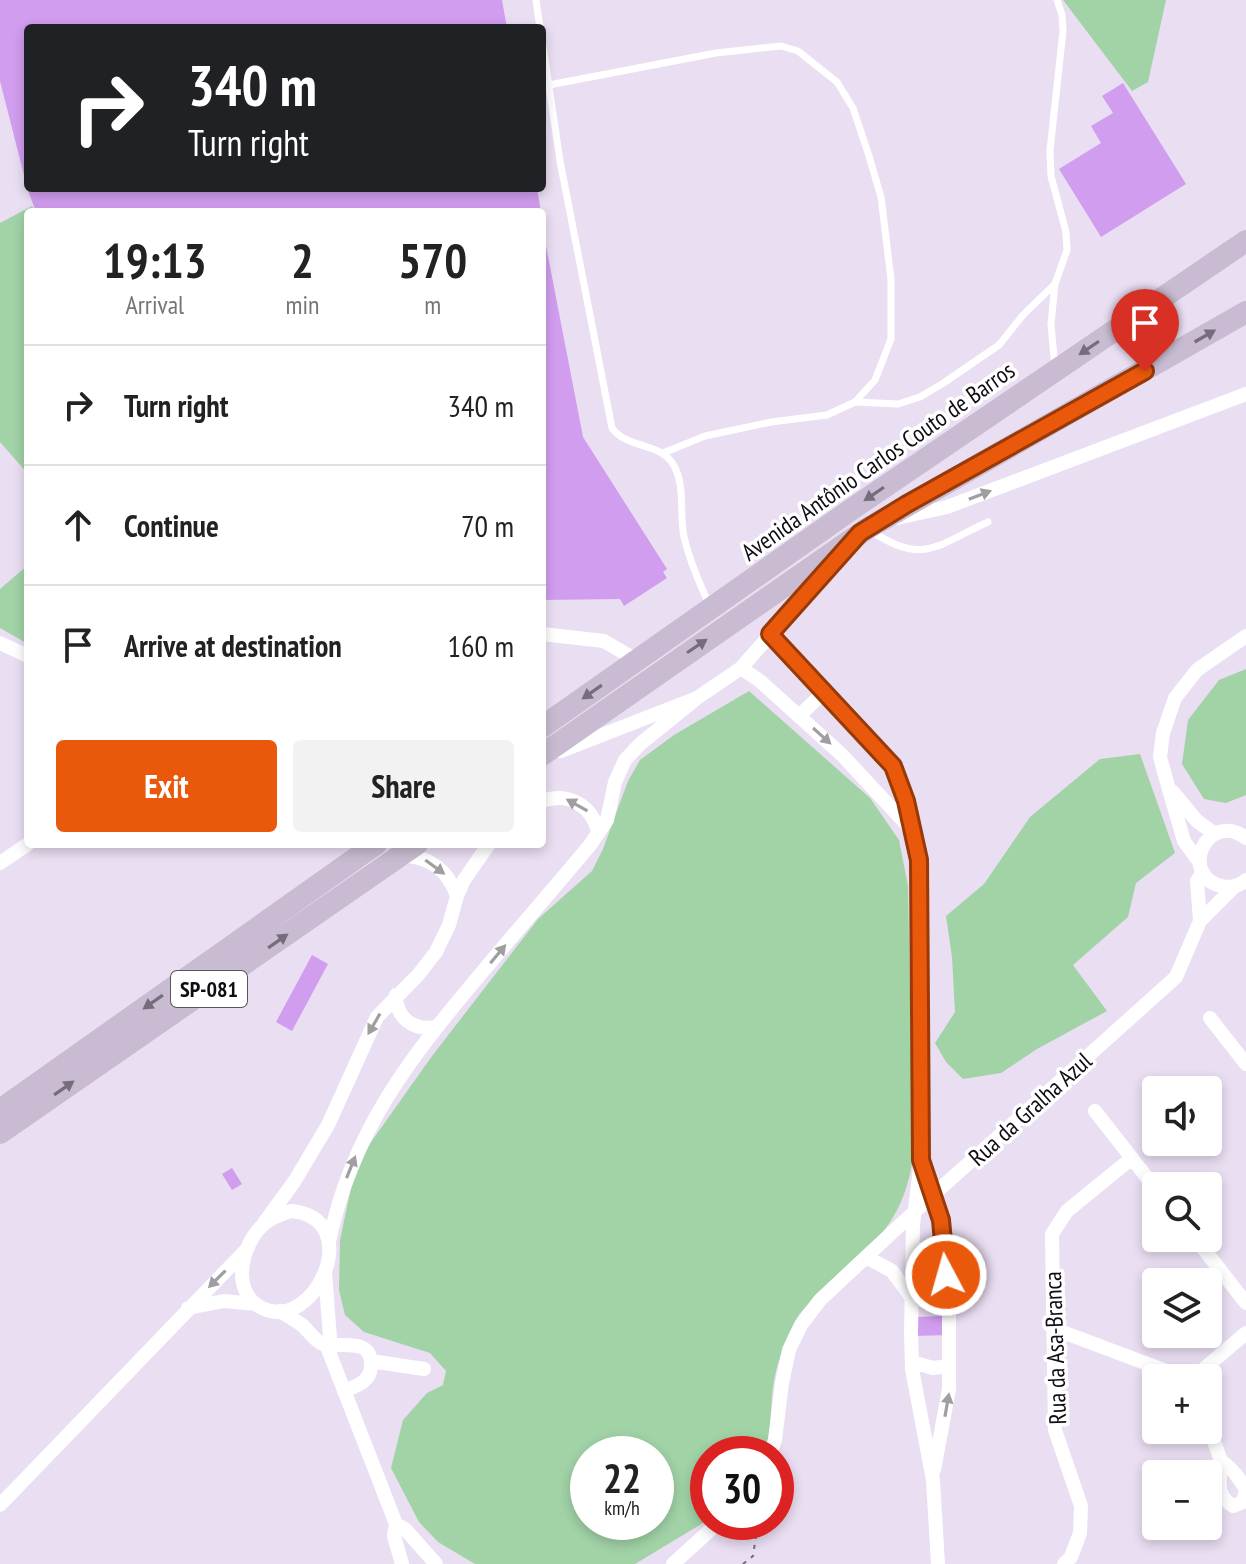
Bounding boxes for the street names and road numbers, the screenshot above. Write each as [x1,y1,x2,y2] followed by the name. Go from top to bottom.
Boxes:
[735,355,1021,567] street label: Avenida Antônio Carlos Couto de Barros
[171,971,247,1007] road number: SP-081
[962,1045,1098,1173] street label: Rua da Gralha Azul
[1037,1271,1073,1425] street label: Rua da Asa-Branca

